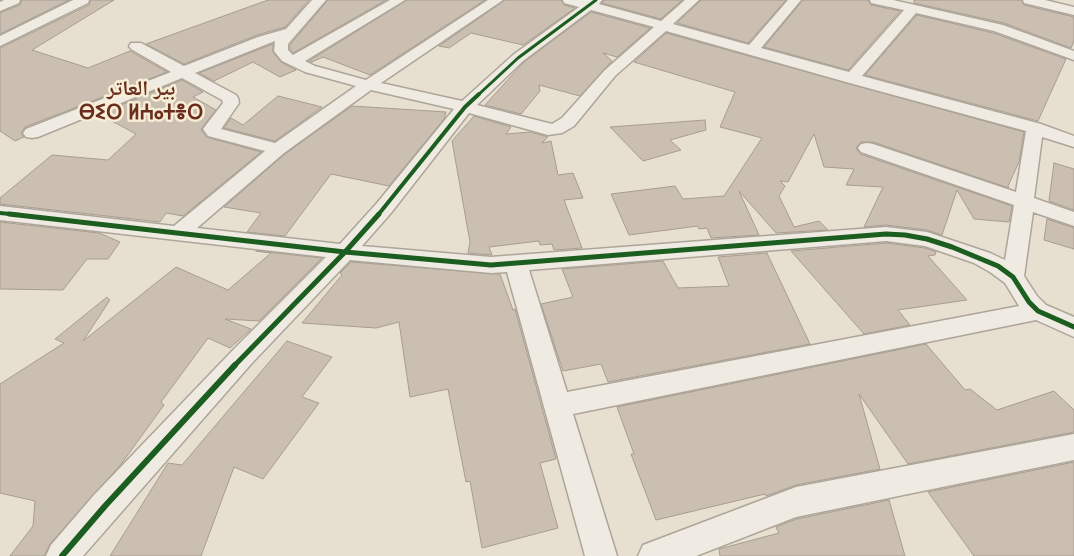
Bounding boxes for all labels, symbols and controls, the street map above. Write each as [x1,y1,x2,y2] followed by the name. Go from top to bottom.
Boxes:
[79,76,203,126] district label: بير العاتر ⴱⵉⵔ ⵍⵄⴰⵜⴻⵔ

